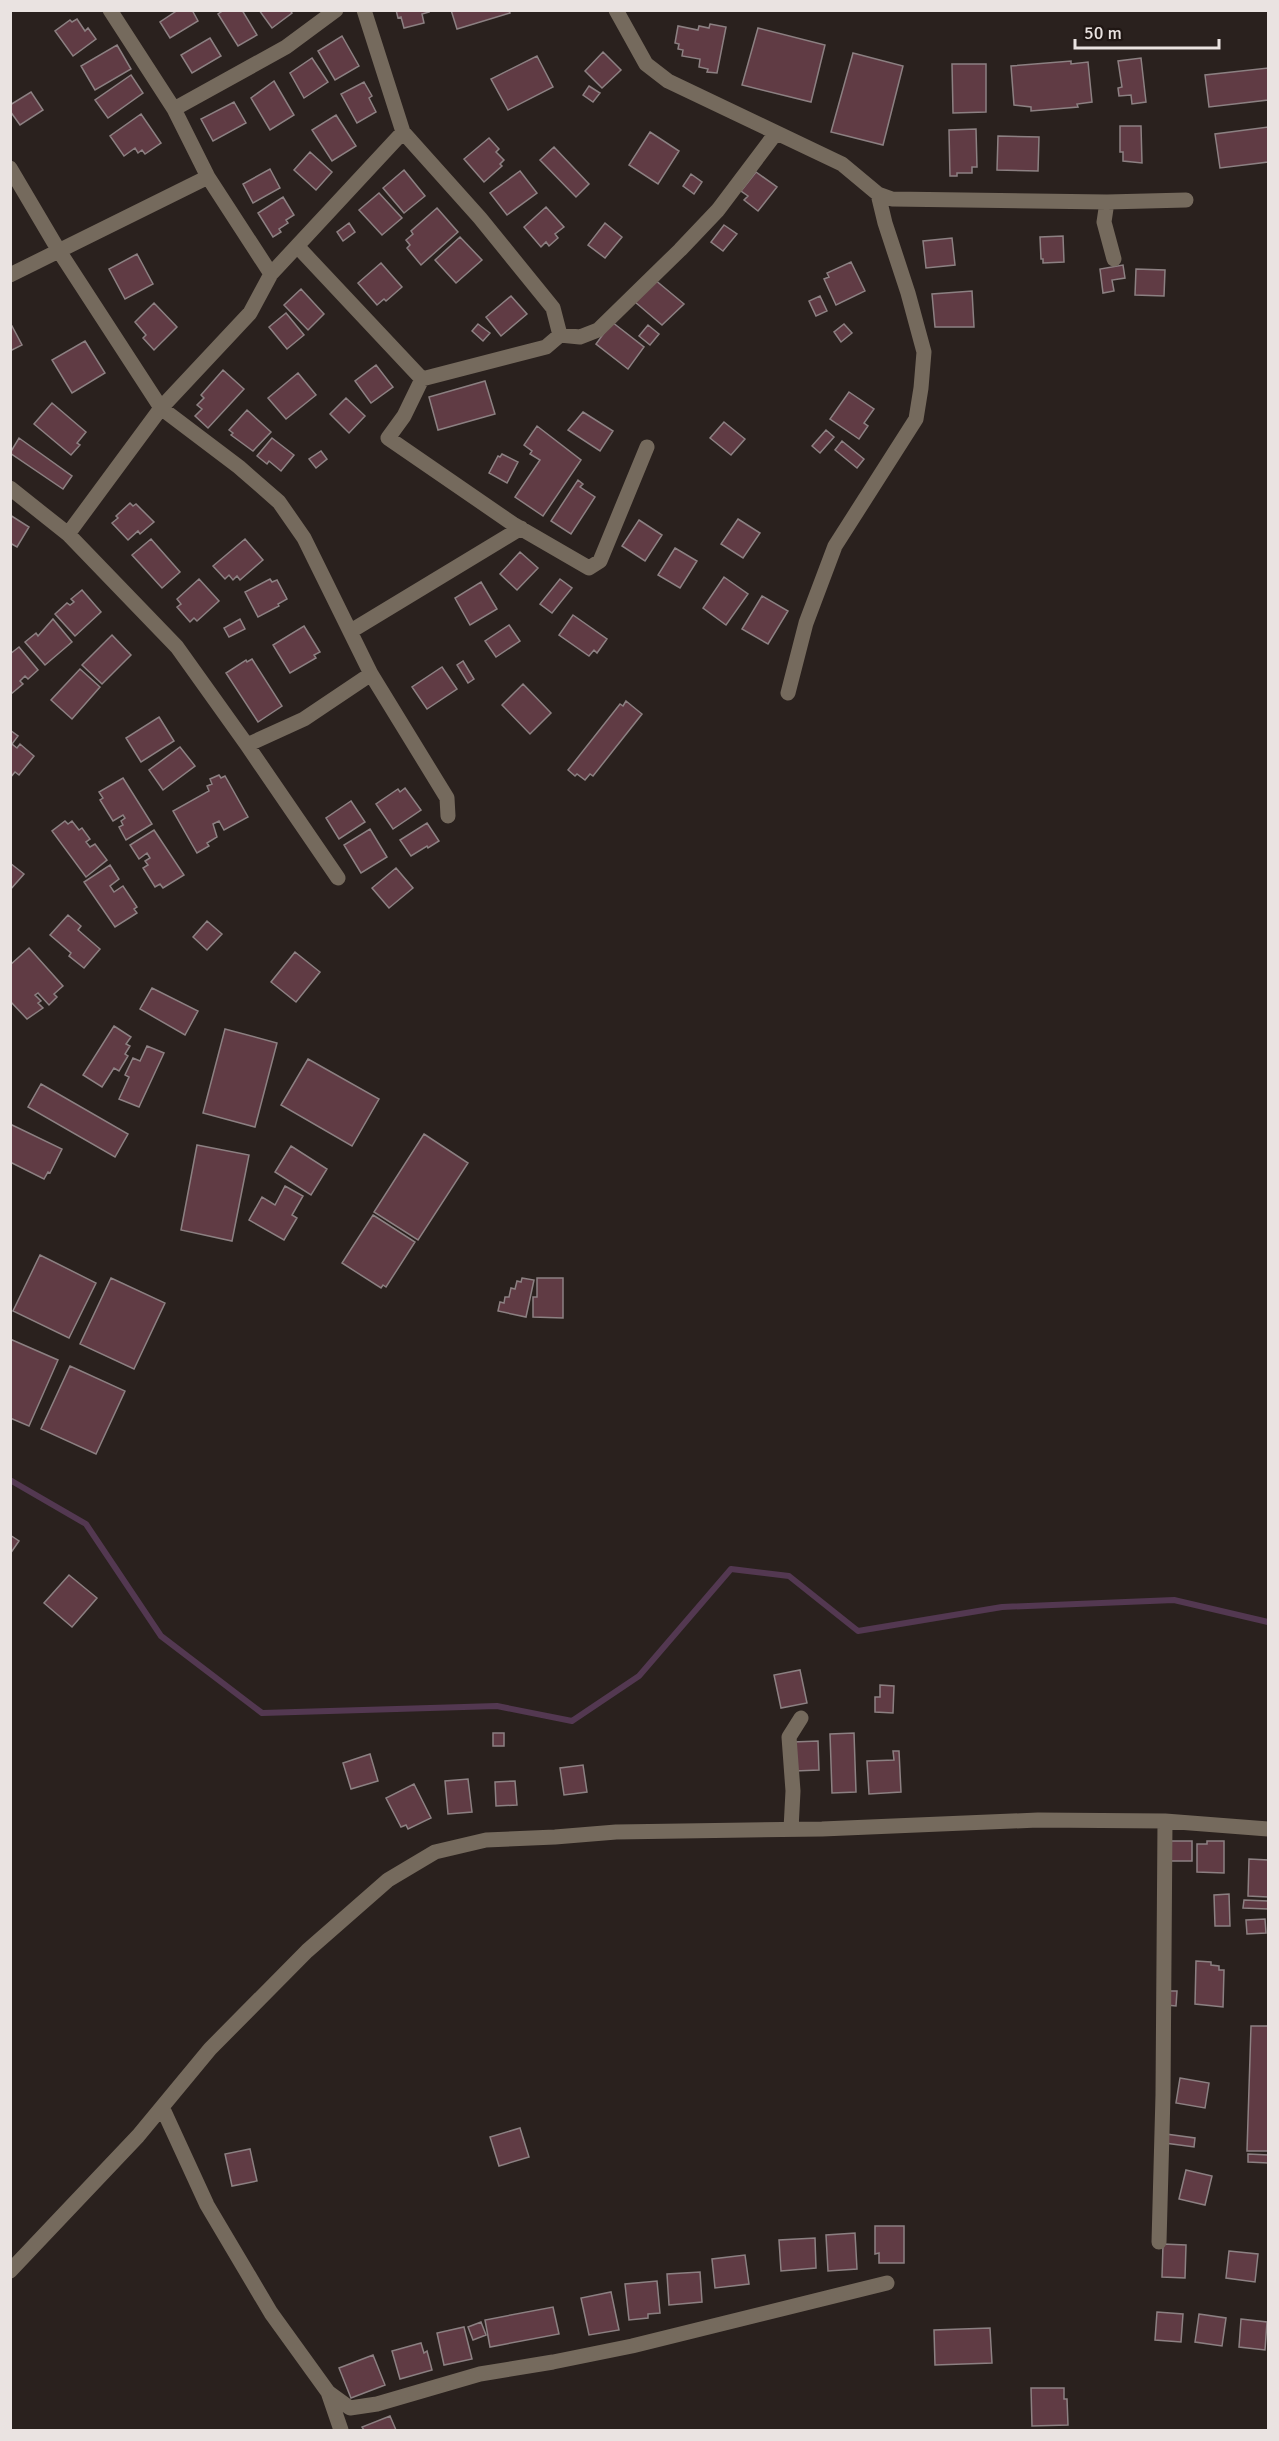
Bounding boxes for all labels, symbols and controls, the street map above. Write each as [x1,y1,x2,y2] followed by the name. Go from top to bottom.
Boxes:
[1075,12,1219,50] scale bar
[1084,22,1122,44] text: 50 m

